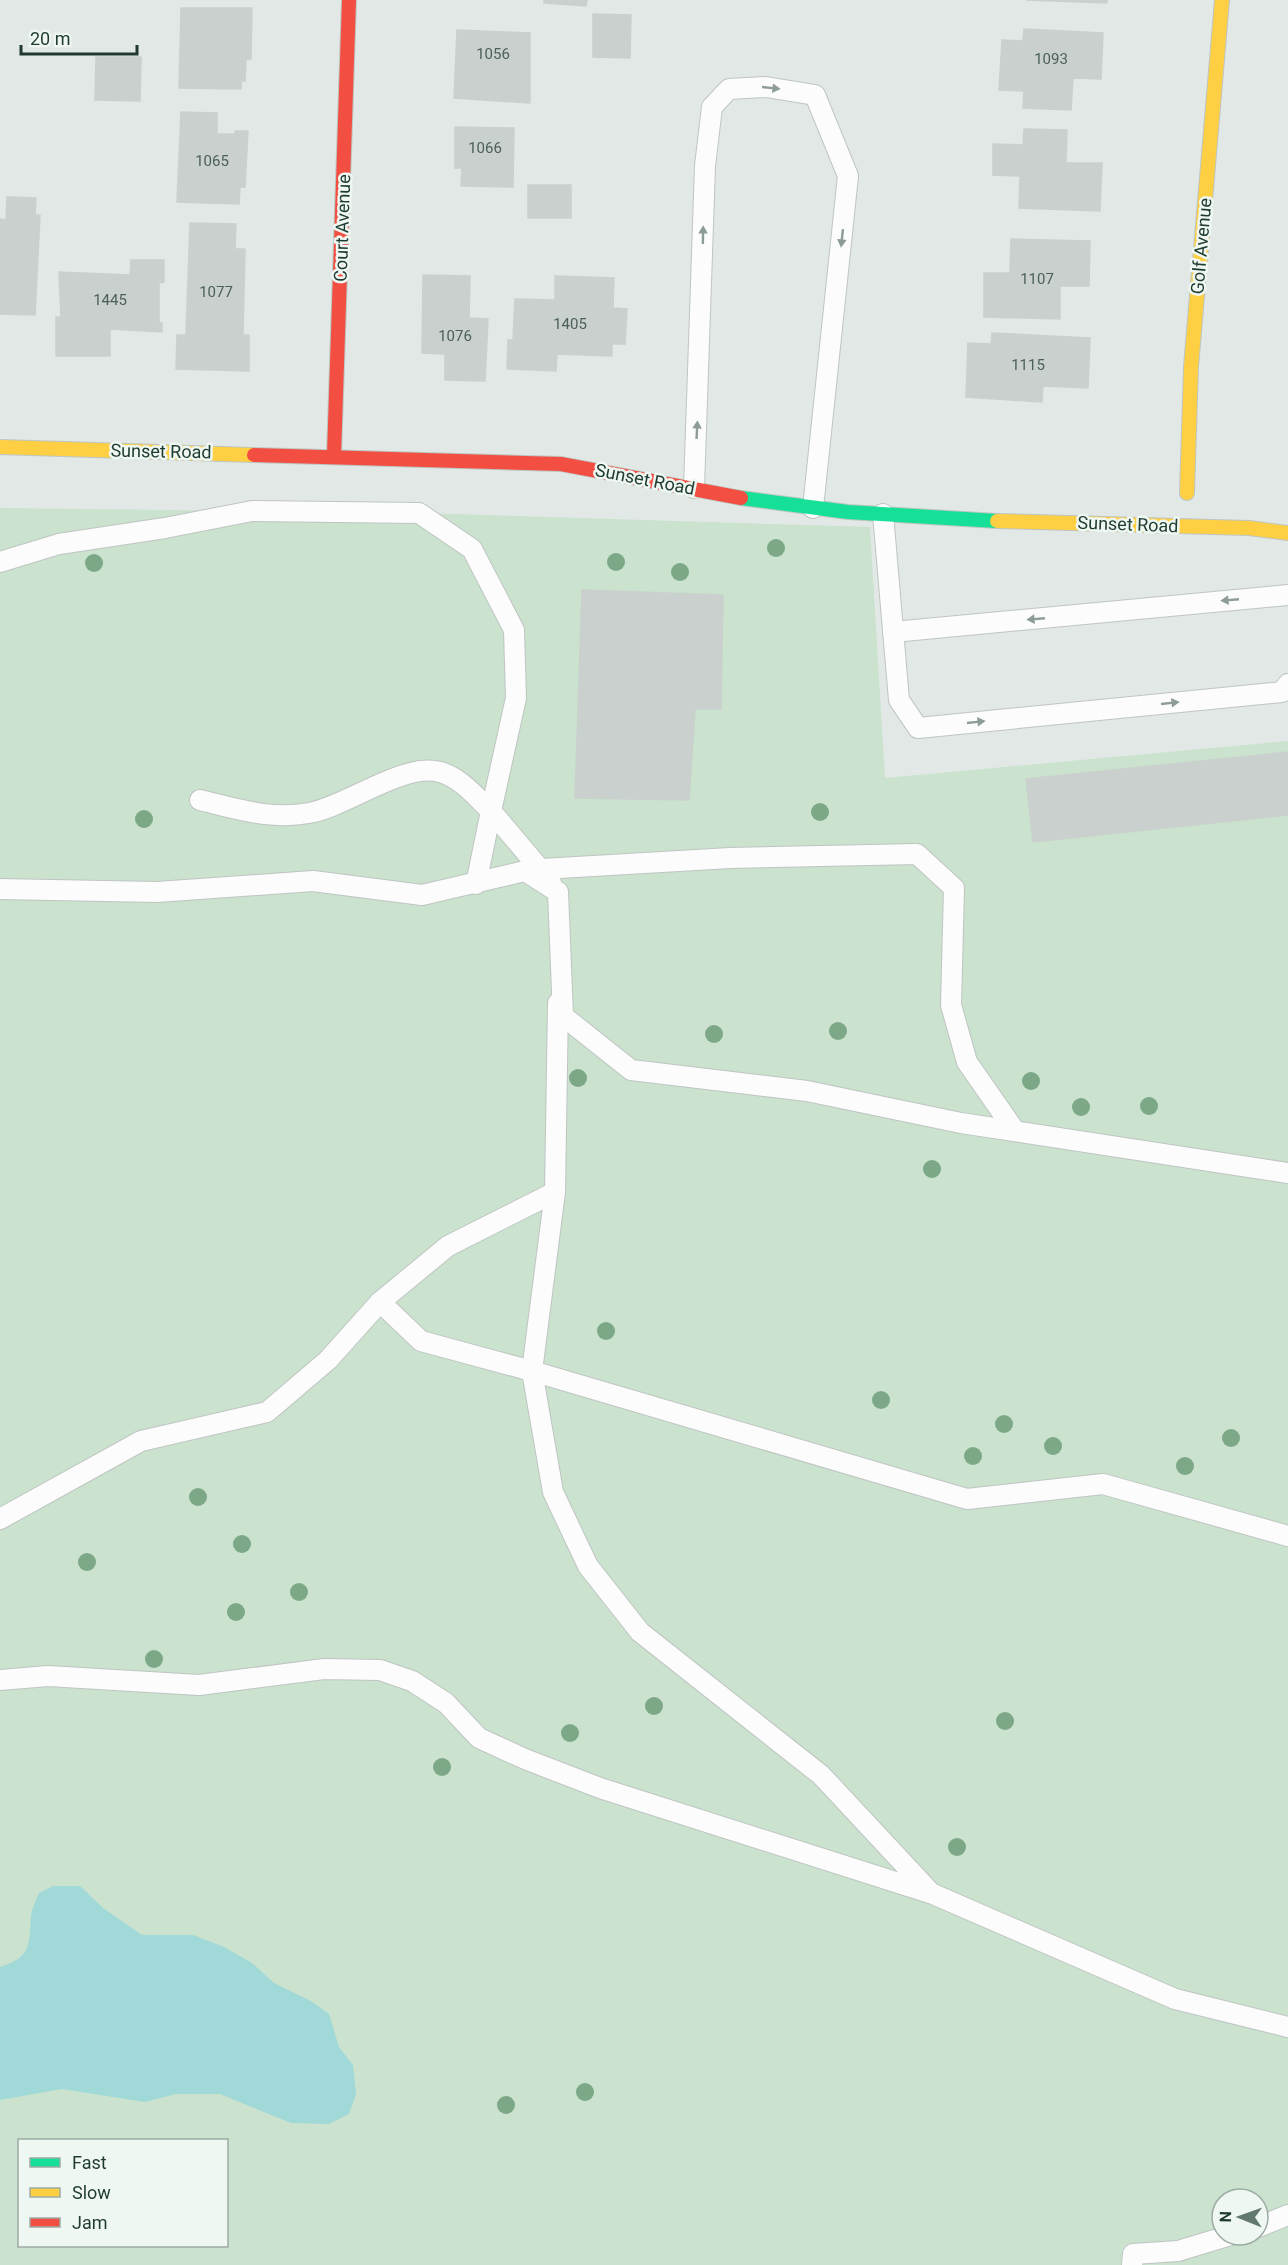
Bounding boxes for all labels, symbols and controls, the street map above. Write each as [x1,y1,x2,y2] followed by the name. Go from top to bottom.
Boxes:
[21,18,136,56] scale bar
[30,28,70,49] text: 20 m
[476,45,510,63] house number: 1056
[1034,50,1068,68] house number: 1093
[761,84,780,93] one-way arrow
[468,139,502,157] house number: 1066
[195,152,229,170] house number: 1065
[330,174,354,282] street label: Court Avenue
[1186,197,1216,295] street label: Golf Avenue
[698,225,708,244] one-way arrow
[837,229,846,248] one-way arrow
[1020,270,1054,288] house number: 1107
[199,283,233,301] house number: 1077
[93,291,127,309] house number: 1445
[553,315,587,333] house number: 1405
[438,327,472,345] house number: 1076
[1011,356,1045,374] house number: 1115
[692,420,701,439] one-way arrow
[110,440,212,462] street label: Sunset Road
[593,459,697,499] street label: Sunset Road
[1077,512,1179,536] street label: Sunset Road
[1220,595,1239,605] one-way arrow
[1026,614,1045,624] one-way arrow
[1161,698,1180,708] one-way arrow
[967,717,986,727] one-way arrow
[18,2139,228,2247] legend
[72,2152,107,2173] text: Fast
[72,2182,111,2203] text: Slow
[1210,2187,1270,2247] north arrow
[1216,2211,1235,2223] text: N
[72,2212,108,2233] text: Jam

